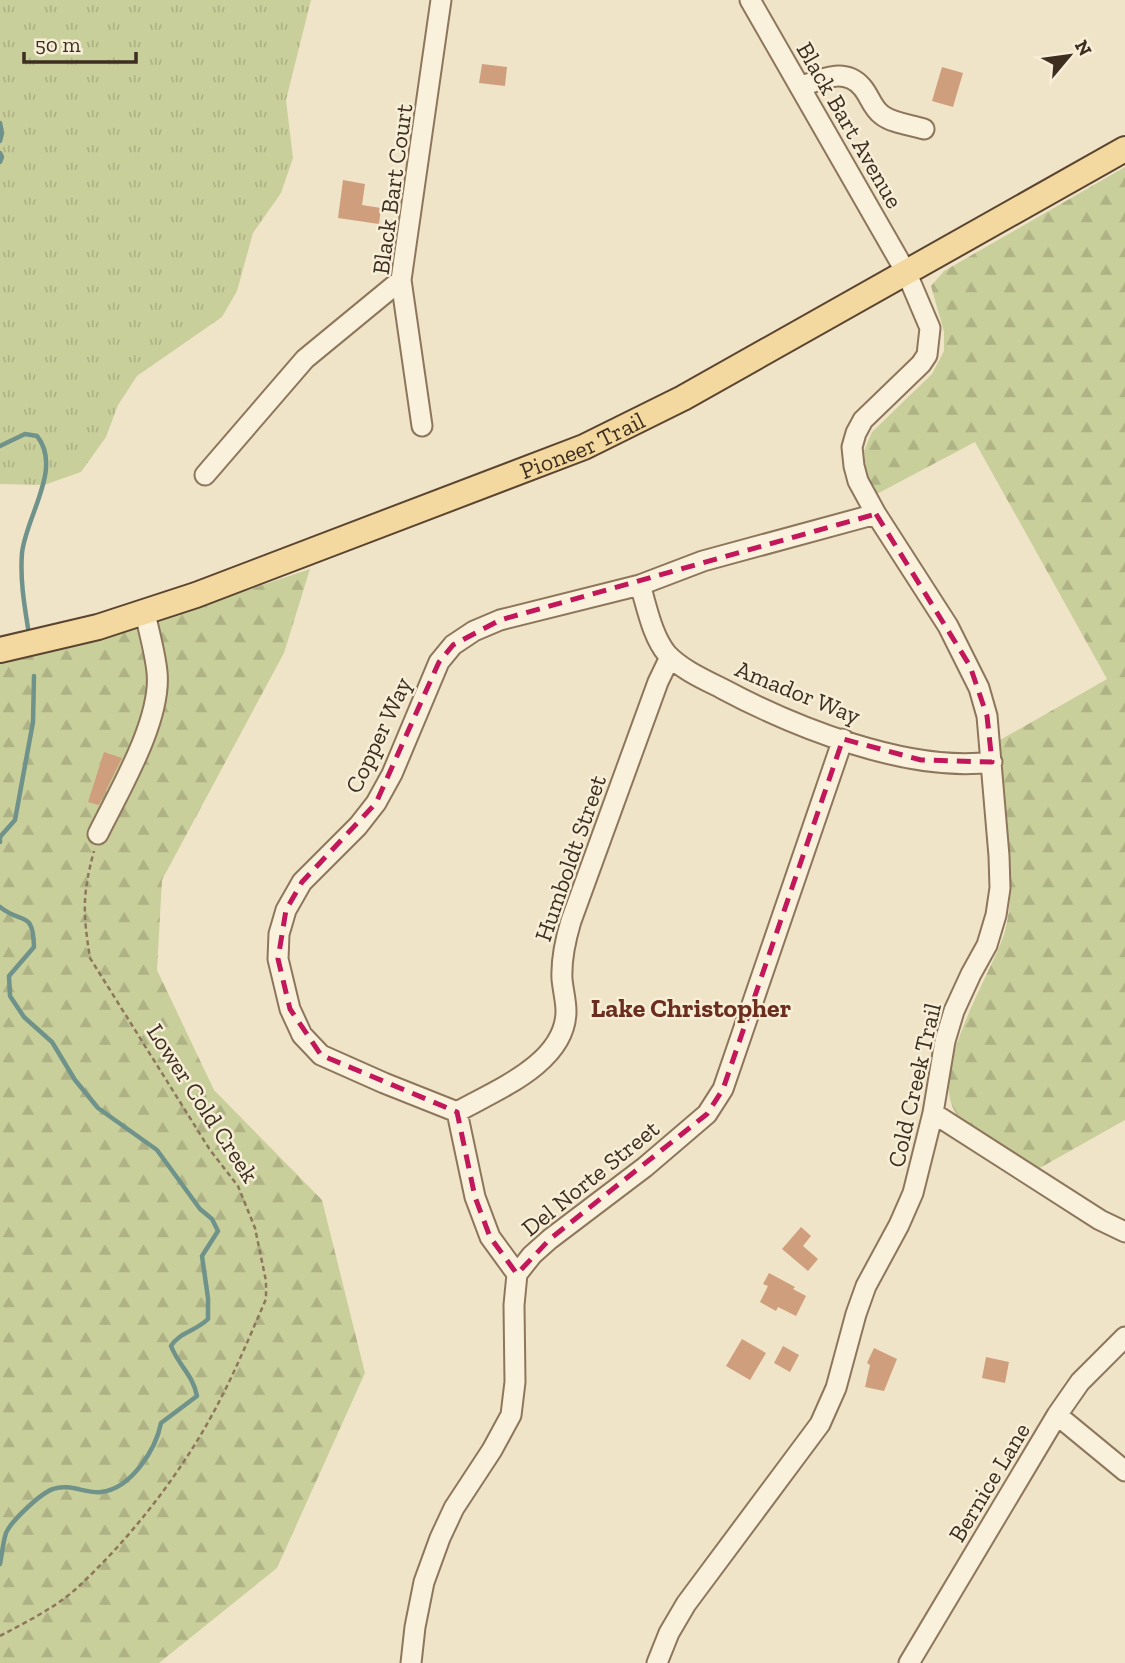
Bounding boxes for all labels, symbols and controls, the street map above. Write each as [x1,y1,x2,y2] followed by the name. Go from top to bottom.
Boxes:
[24,21,136,65] scale bar
[1034,21,1104,91] north arrow
[35,32,81,57] text: 50 m
[1070,36,1097,60] text: N
[791,37,909,213] street label: Black Bart Avenue
[366,102,418,276] street label: Black Bart Court
[516,405,649,485] street label: Pioneer Trail
[731,654,865,731] street label: Amador Way
[339,672,418,798] street label: Copper Way
[528,771,612,945] street label: Humboldt Street
[591,992,791,1024] district label: Lake Christopher
[881,1000,947,1170] street label: Cold Creek Trail
[141,1018,265,1188] street label: Lower Cold Creek
[515,1114,665,1242] street label: Del Norte Street
[942,1417,1036,1547] street label: Bernice Lane

